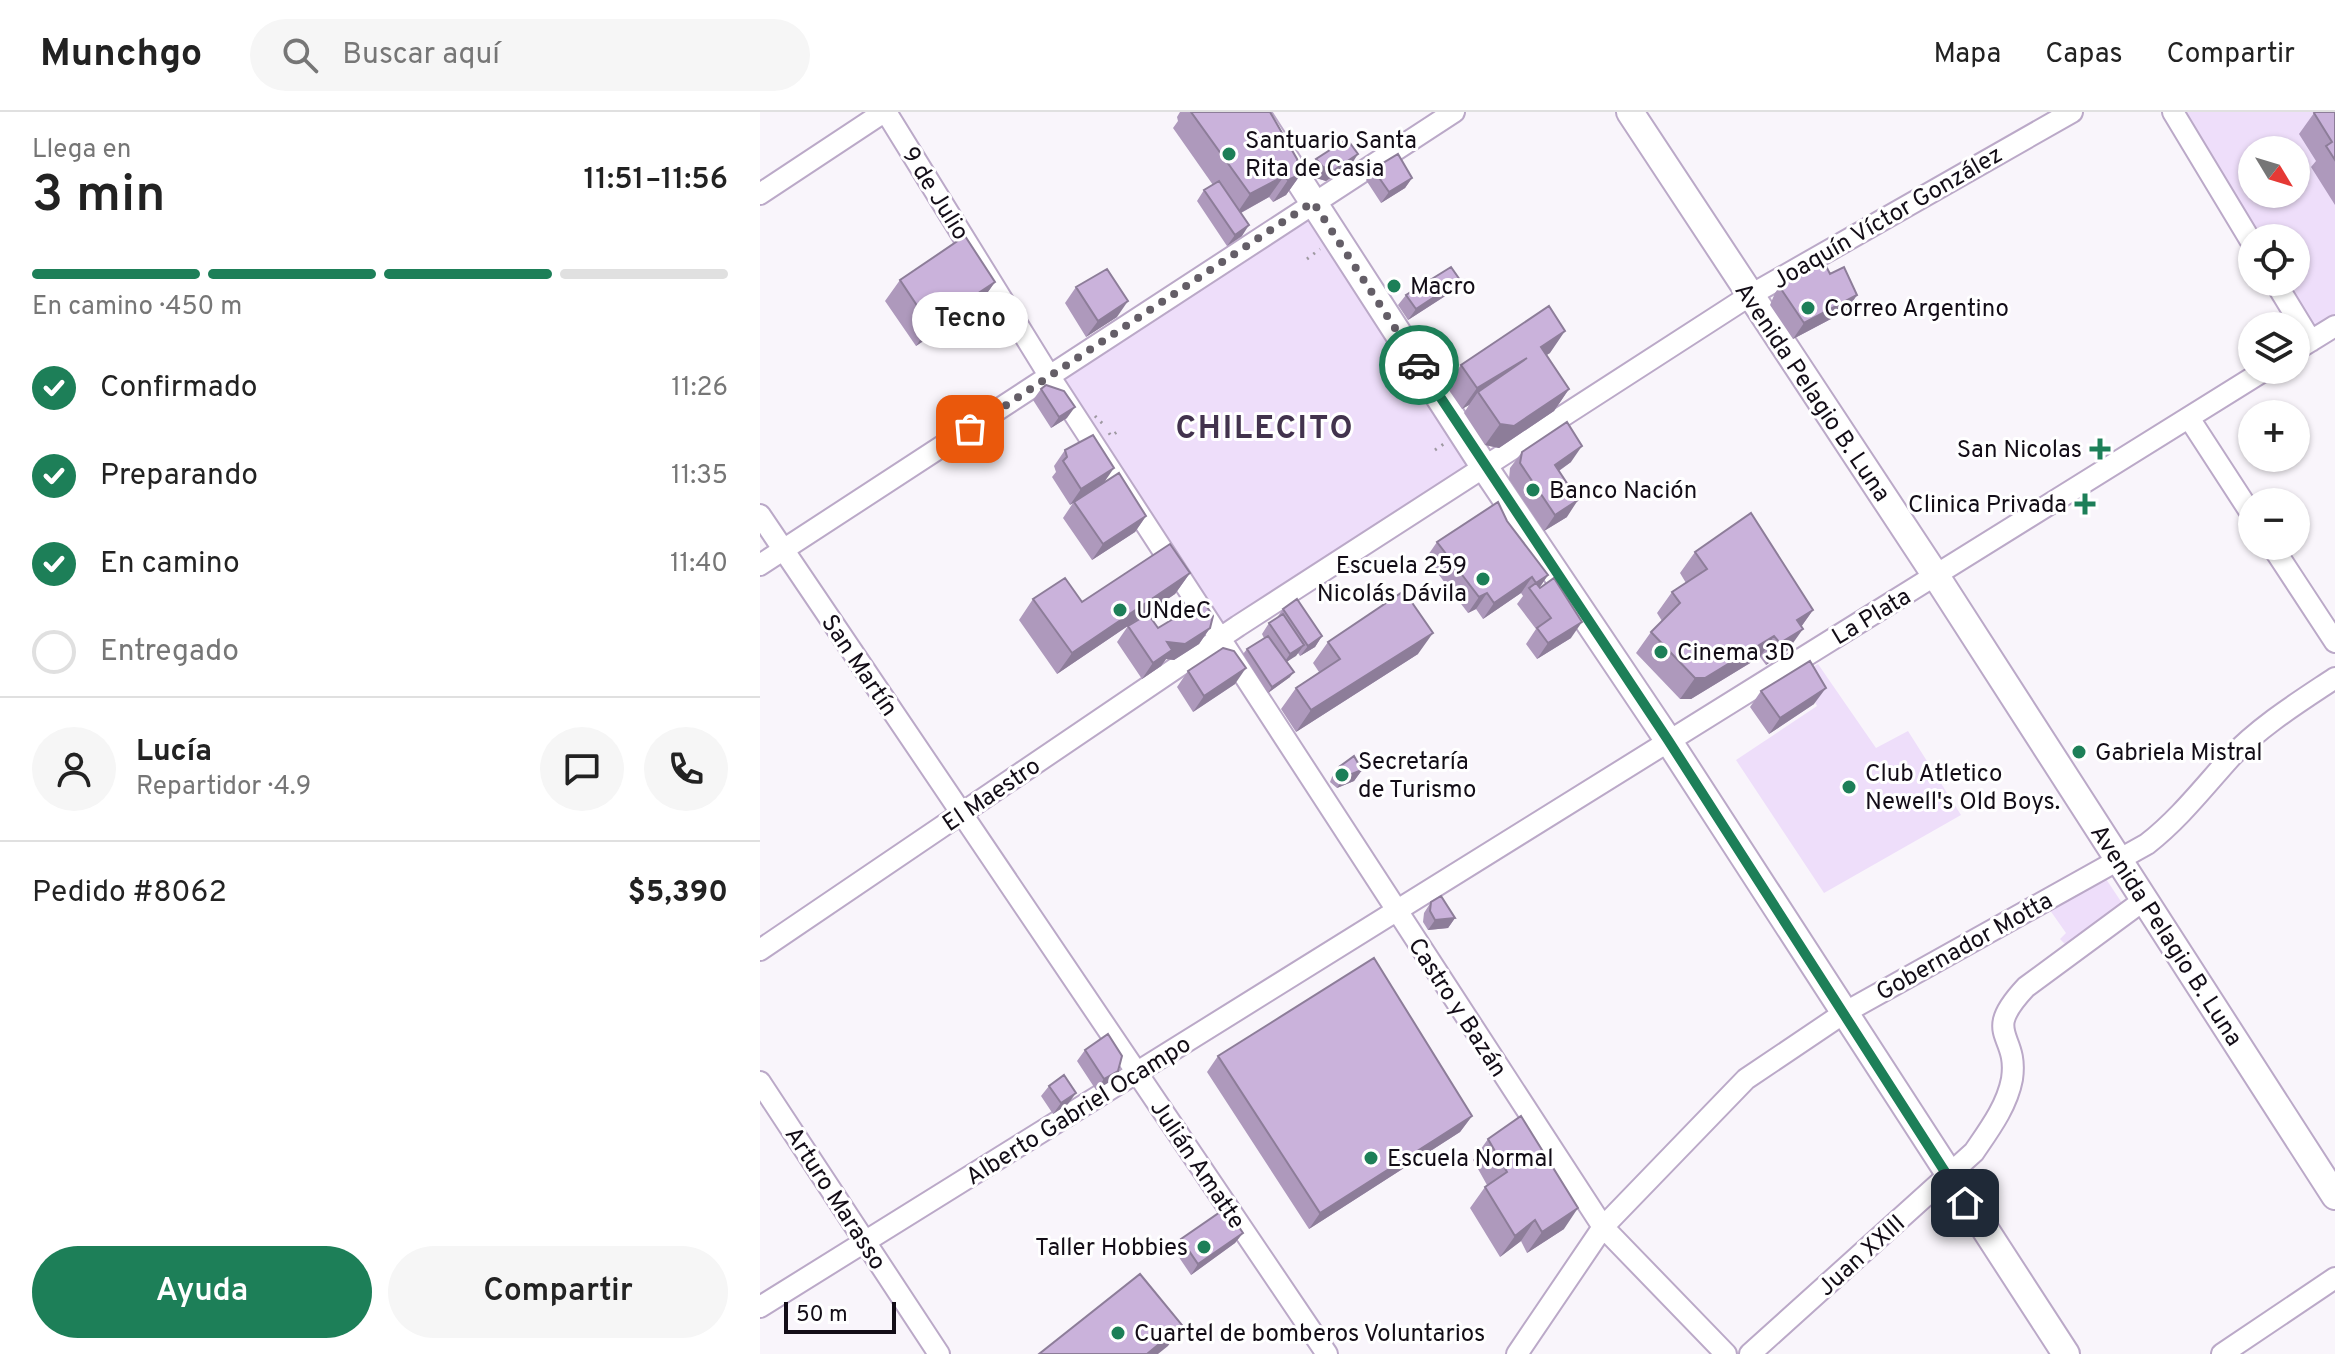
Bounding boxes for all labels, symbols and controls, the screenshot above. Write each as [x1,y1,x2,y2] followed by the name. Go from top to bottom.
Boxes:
[250,19,810,91] search box
[40,31,202,80] text: Munchgo
[278,33,322,77] icon: search
[342,37,500,74] text: Buscar aquí
[1934,37,2001,73] text: Mapa
[2045,37,2123,73] text: Capas
[2167,37,2295,73] text: Compartir
[1245,127,1417,185] place label: Santuario Santa Rita de Casia
[32,134,131,167] text: Llega en
[2238,136,2310,208] north arrow
[2238,136,2310,560] map controls
[1768,141,2008,297] street label: Joaquín Víctor González
[894,142,975,246] street label: 9 de Julio
[1220,145,1238,163] marker: Santuario Santa Rita de Casia
[584,162,728,199] text: 11:51–11:56
[32,164,165,230] text: 3 min
[2238,224,2310,296] button: locate
[1410,273,1476,303] place label: Macro
[1385,277,1403,295] marker: Macro
[1727,278,1896,508] street label: Avenida Pelagio B. Luna
[32,291,242,324] text: En camino · 450 m
[912,293,1028,349] callout: Tecno
[1824,295,2009,325] place label: Correo Argentino
[1799,299,1817,317] marker: Correo Argentino
[934,303,1006,336] text: Tecno
[2238,312,2310,384] button: layers
[1379,325,1459,405] courier
[1397,343,1441,387] icon: car
[32,366,76,410] icon: check
[100,370,258,407] text: Confirmado
[671,372,728,405] text: 11:26
[936,395,1004,463] pin
[2238,400,2310,472] button: +
[948,407,992,451] icon: bag
[1175,410,1355,450] district label: CHILECITO
[1957,436,2082,466] place label: San Nicolas
[2089,438,2111,460] marker: San Nicolas
[32,454,76,498] icon: check
[100,458,258,495] text: Preparando
[671,460,728,493] text: 11:35
[1549,477,1697,507] place label: Banco Nación
[1524,481,1542,499] marker: Banco Nación
[2238,488,2310,560] button: −
[1908,491,2067,521] place label: Clinica Privada
[2074,493,2096,515] marker: Clinica Privada
[32,542,76,586] icon: check
[100,546,240,583] text: En camino
[670,548,728,581] text: 11:40
[1317,552,1467,610] place label: Escuela 259 Nicolás Dávila
[1474,570,1492,588] marker: Escuela 259 Nicolás Dávila
[1827,583,1917,653] street label: La Plata
[1136,597,1211,627] place label: UNdeC
[1111,601,1129,619] marker: UNdeC
[813,609,903,723] street label: San Martín
[100,634,239,671] text: Entregado
[1677,639,1795,669] place label: Cinema 3D
[1652,643,1670,661] marker: Cinema 3D
[32,727,116,811] button: person
[540,727,624,811] button: chat
[644,727,728,811] button: phone
[136,734,212,771] text: Lucía
[2095,739,2263,769] place label: Gabriela Mistral
[2070,743,2088,761] marker: Gabriela Mistral
[1358,748,1476,806] place label: Secretaría de Turismo
[937,752,1047,839] street label: El Maestro
[1865,760,2060,818] place label: Club Atletico Newell's Old Boys.
[1333,766,1351,784] marker: Secretaría de Turismo
[136,771,311,804] text: Repartidor · 4.9
[1840,778,1858,796] marker: Club Atletico Newell's Old Boys.
[2083,820,2248,1052] street label: Avenida Pelagio B. Luna
[32,875,227,912] text: Pedido #8062
[628,875,728,912] text: $5,390
[1871,887,2058,1009] street label: Gobernador Motta
[1400,933,1513,1083] street label: Castro y Bazán
[961,1030,1197,1193] street label: Alberto Gabriel Ocampo
[1142,1095,1251,1235] street label: Julián Amatte
[777,1122,892,1276] street label: Arturo Marasso
[1387,1145,1553,1175] place label: Escuela Normal
[1362,1149,1380,1167] marker: Escuela Normal
[1931,1169,1999,1237] pin
[1943,1181,1987,1225] icon: home
[1812,1209,1912,1304] street label: Juan XXIII
[1035,1234,1188,1264] place label: Taller Hobbies
[1195,1238,1213,1256] marker: Taller Hobbies
[32,1246,372,1338] button: Ayuda
[388,1246,728,1338] button: Compartir
[784,1298,896,1334] scale bar
[796,1302,848,1329] text: 50 m
[1134,1320,1485,1350] place label: Cuartel de bomberos Voluntarios
[1109,1324,1127,1342] marker: Cuartel de bomberos Voluntarios

